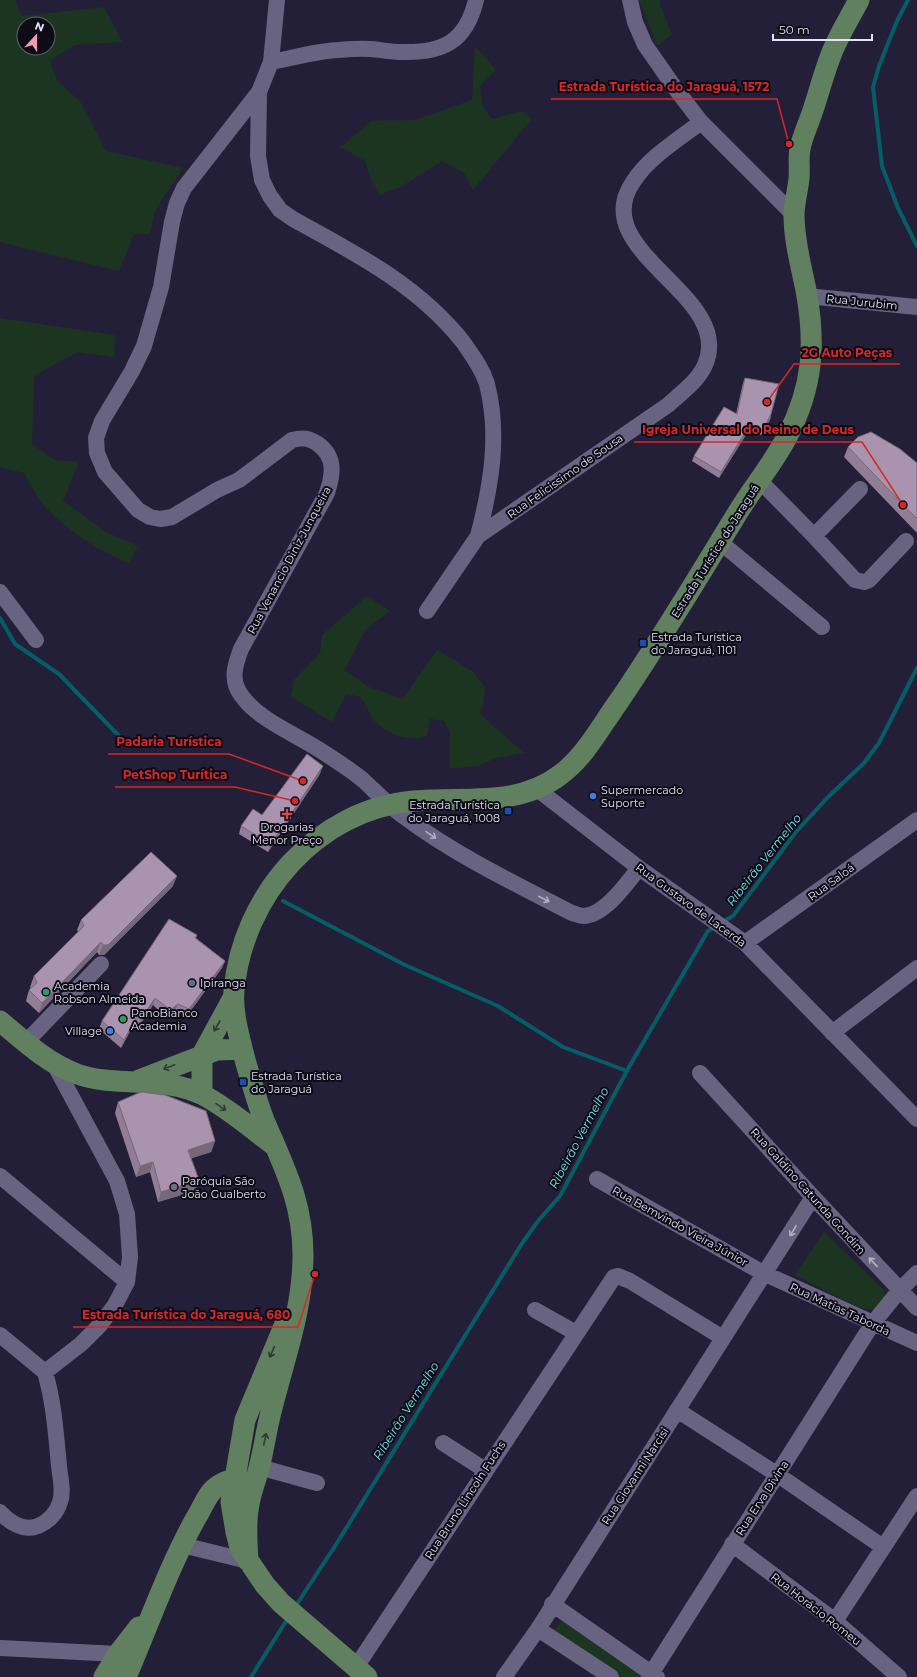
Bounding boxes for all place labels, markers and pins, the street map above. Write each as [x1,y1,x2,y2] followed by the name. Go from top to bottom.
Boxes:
[551,75,777,99] callout: Estrada Turística do Jaraguá, 1572
[794,340,900,364] callout: 2G Auto Peças
[634,418,862,442] callout: Igreja Universal do Reino de Deus
[651,630,742,657] place label: Estrada Turística do Jaraguá, 1101
[638,638,648,648] marker: Estrada Turística do Jaraguá, 1101
[108,730,229,754] callout: Padaria Turística
[115,763,235,787] callout: PetShop Turítica
[601,783,683,810] place label: Supermercado Suporte
[588,791,598,801] marker: Supermercado Suporte
[408,798,500,825] place label: Estrada Turística do Jaraguá, 1008
[503,806,513,816] marker: Estrada Turística do Jaraguá, 1008
[282,809,292,819] marker: Drogarias Menor Preço
[252,820,322,847] place label: Drogarias Menor Preço
[200,976,246,990] place label: Ipiranga
[187,978,197,988] marker: Ipiranga
[54,979,145,1006] place label: Academia Robson Almeida
[41,987,51,997] marker: Academia Robson Almeida
[131,1006,198,1033] place label: PanoBianco Academia
[118,1014,128,1024] marker: PanoBianco Academia
[65,1024,102,1038] place label: Village
[105,1026,115,1036] marker: Village
[251,1069,342,1096] place label: Estrada Turística do Jaraguá
[238,1077,248,1087] marker: Estrada Turística do Jaraguá
[181,1174,266,1201] place label: Paróquia São João Gualberto
[169,1182,179,1192] marker: Paróquia São João Gualberto
[73,1303,298,1327] callout: Estrada Turística do Jaraguá, 680

